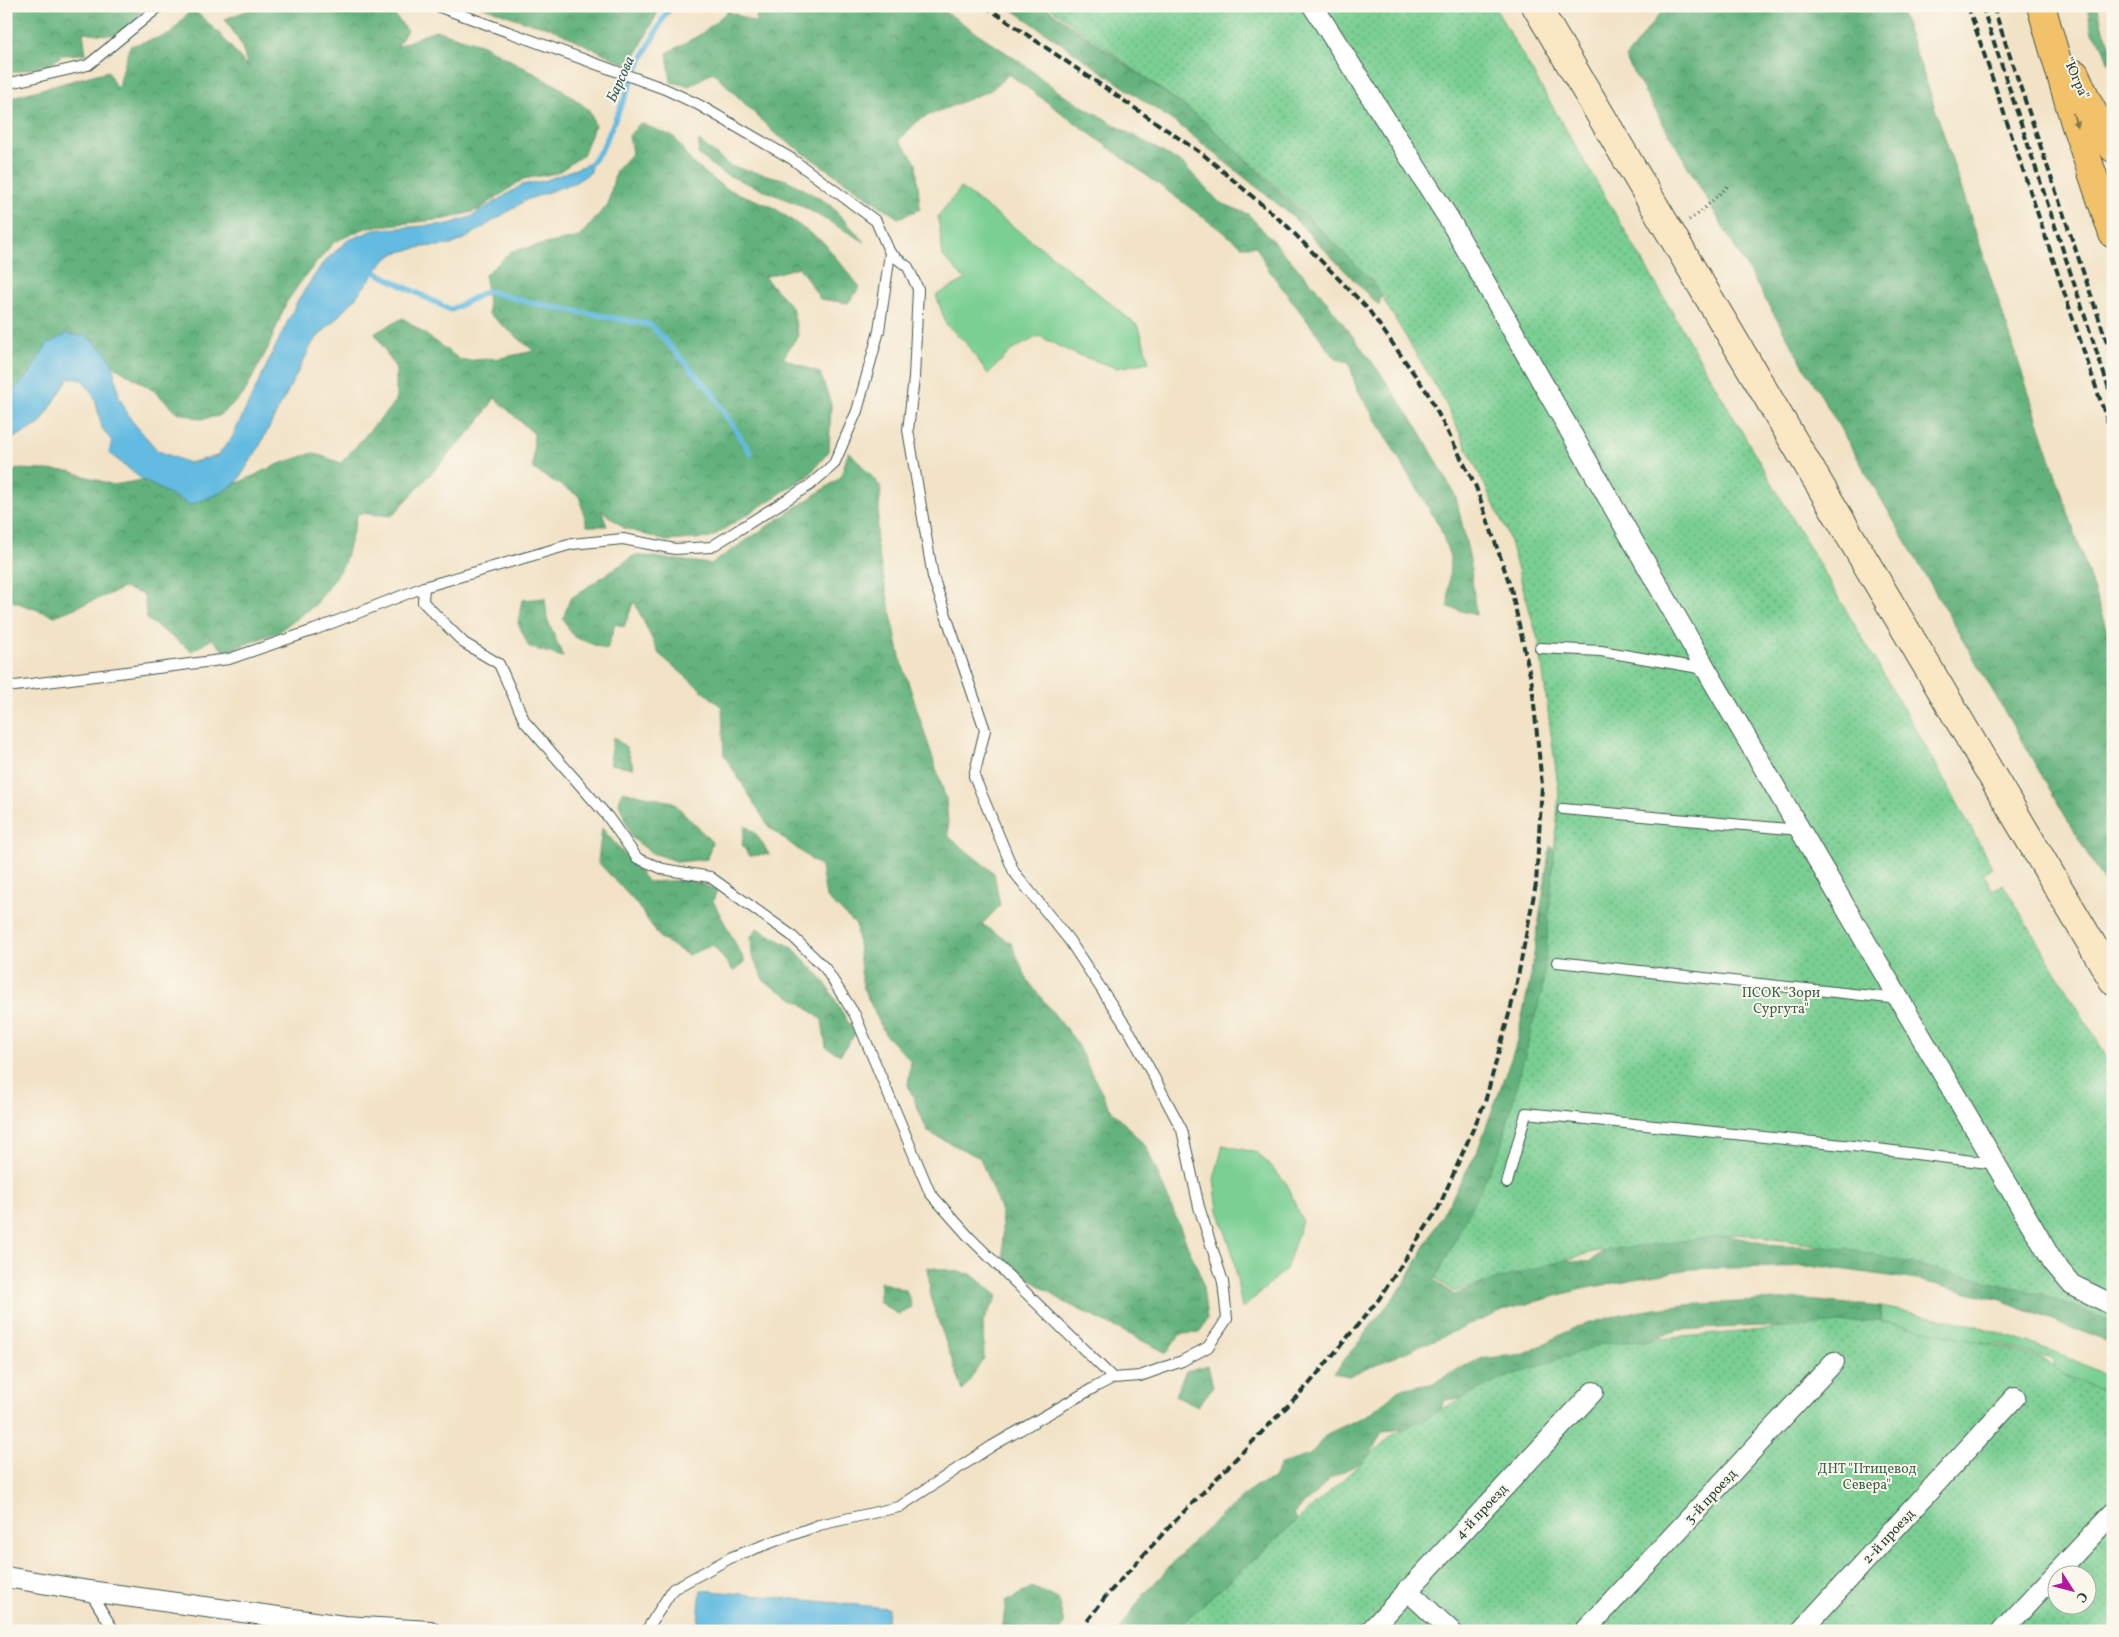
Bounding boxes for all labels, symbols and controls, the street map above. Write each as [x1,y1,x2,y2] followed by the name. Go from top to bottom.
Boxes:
[602,53,641,106] water label: Барсова
[2058,55,2093,103] street label: "Югра"
[2071,113,2079,128] one-way arrow
[1742,984,1821,1019] park label: ПСОК "Зори Сургута"
[1817,1460,1917,1495] park label: ДНТ "Птицевод Севера"
[1681,1465,1741,1529] street label: 3-й проезд
[1452,1480,1513,1544] street label: 4-й проезд
[1859,1505,1920,1569] street label: 2-й проезд
[2046,1564,2096,1614] north arrow
[2071,1588,2092,1606] text: С

